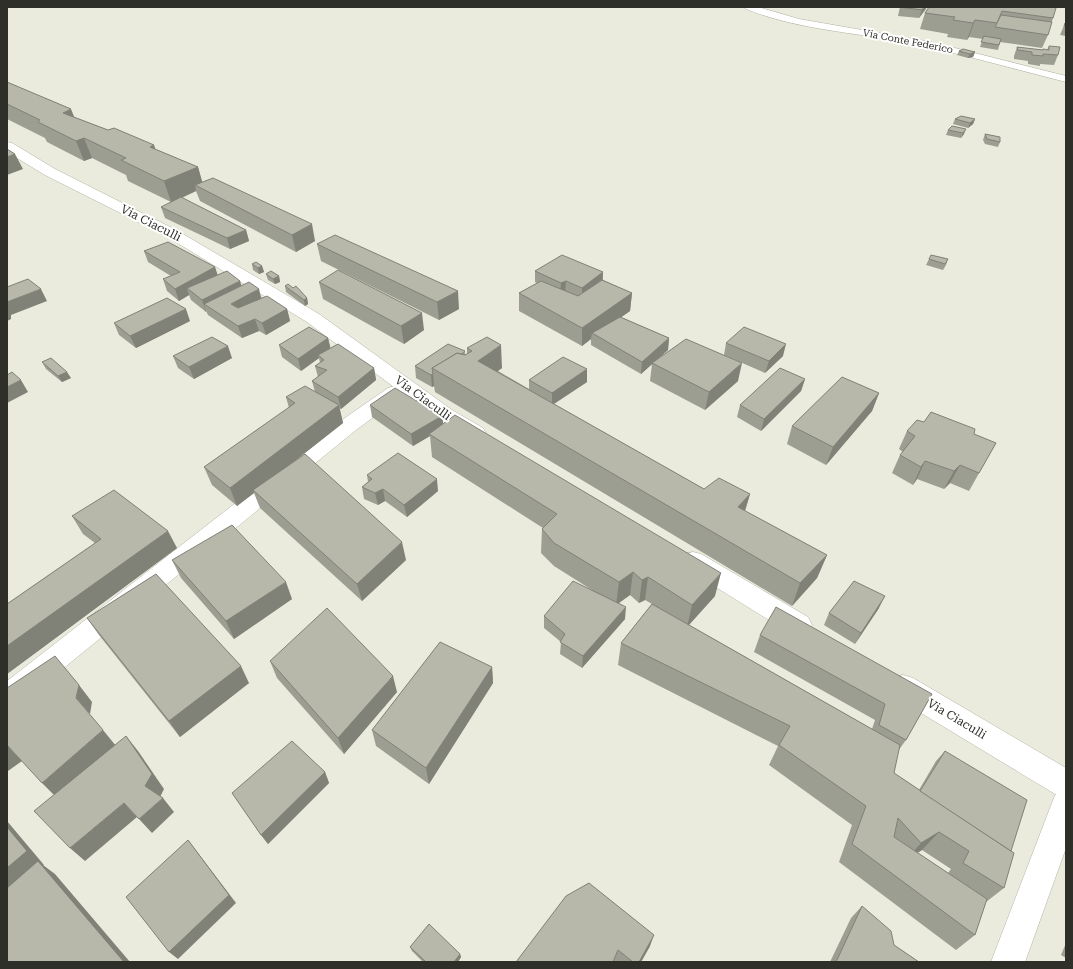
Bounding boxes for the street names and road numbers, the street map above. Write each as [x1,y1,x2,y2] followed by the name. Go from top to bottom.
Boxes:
[862,27,954,55] street label: Via Conte Federico
[118,202,184,244] street label: Via Ciaculli
[392,373,454,423] street label: Via Ciaculli
[925,696,989,742] street label: Via Ciaculli

